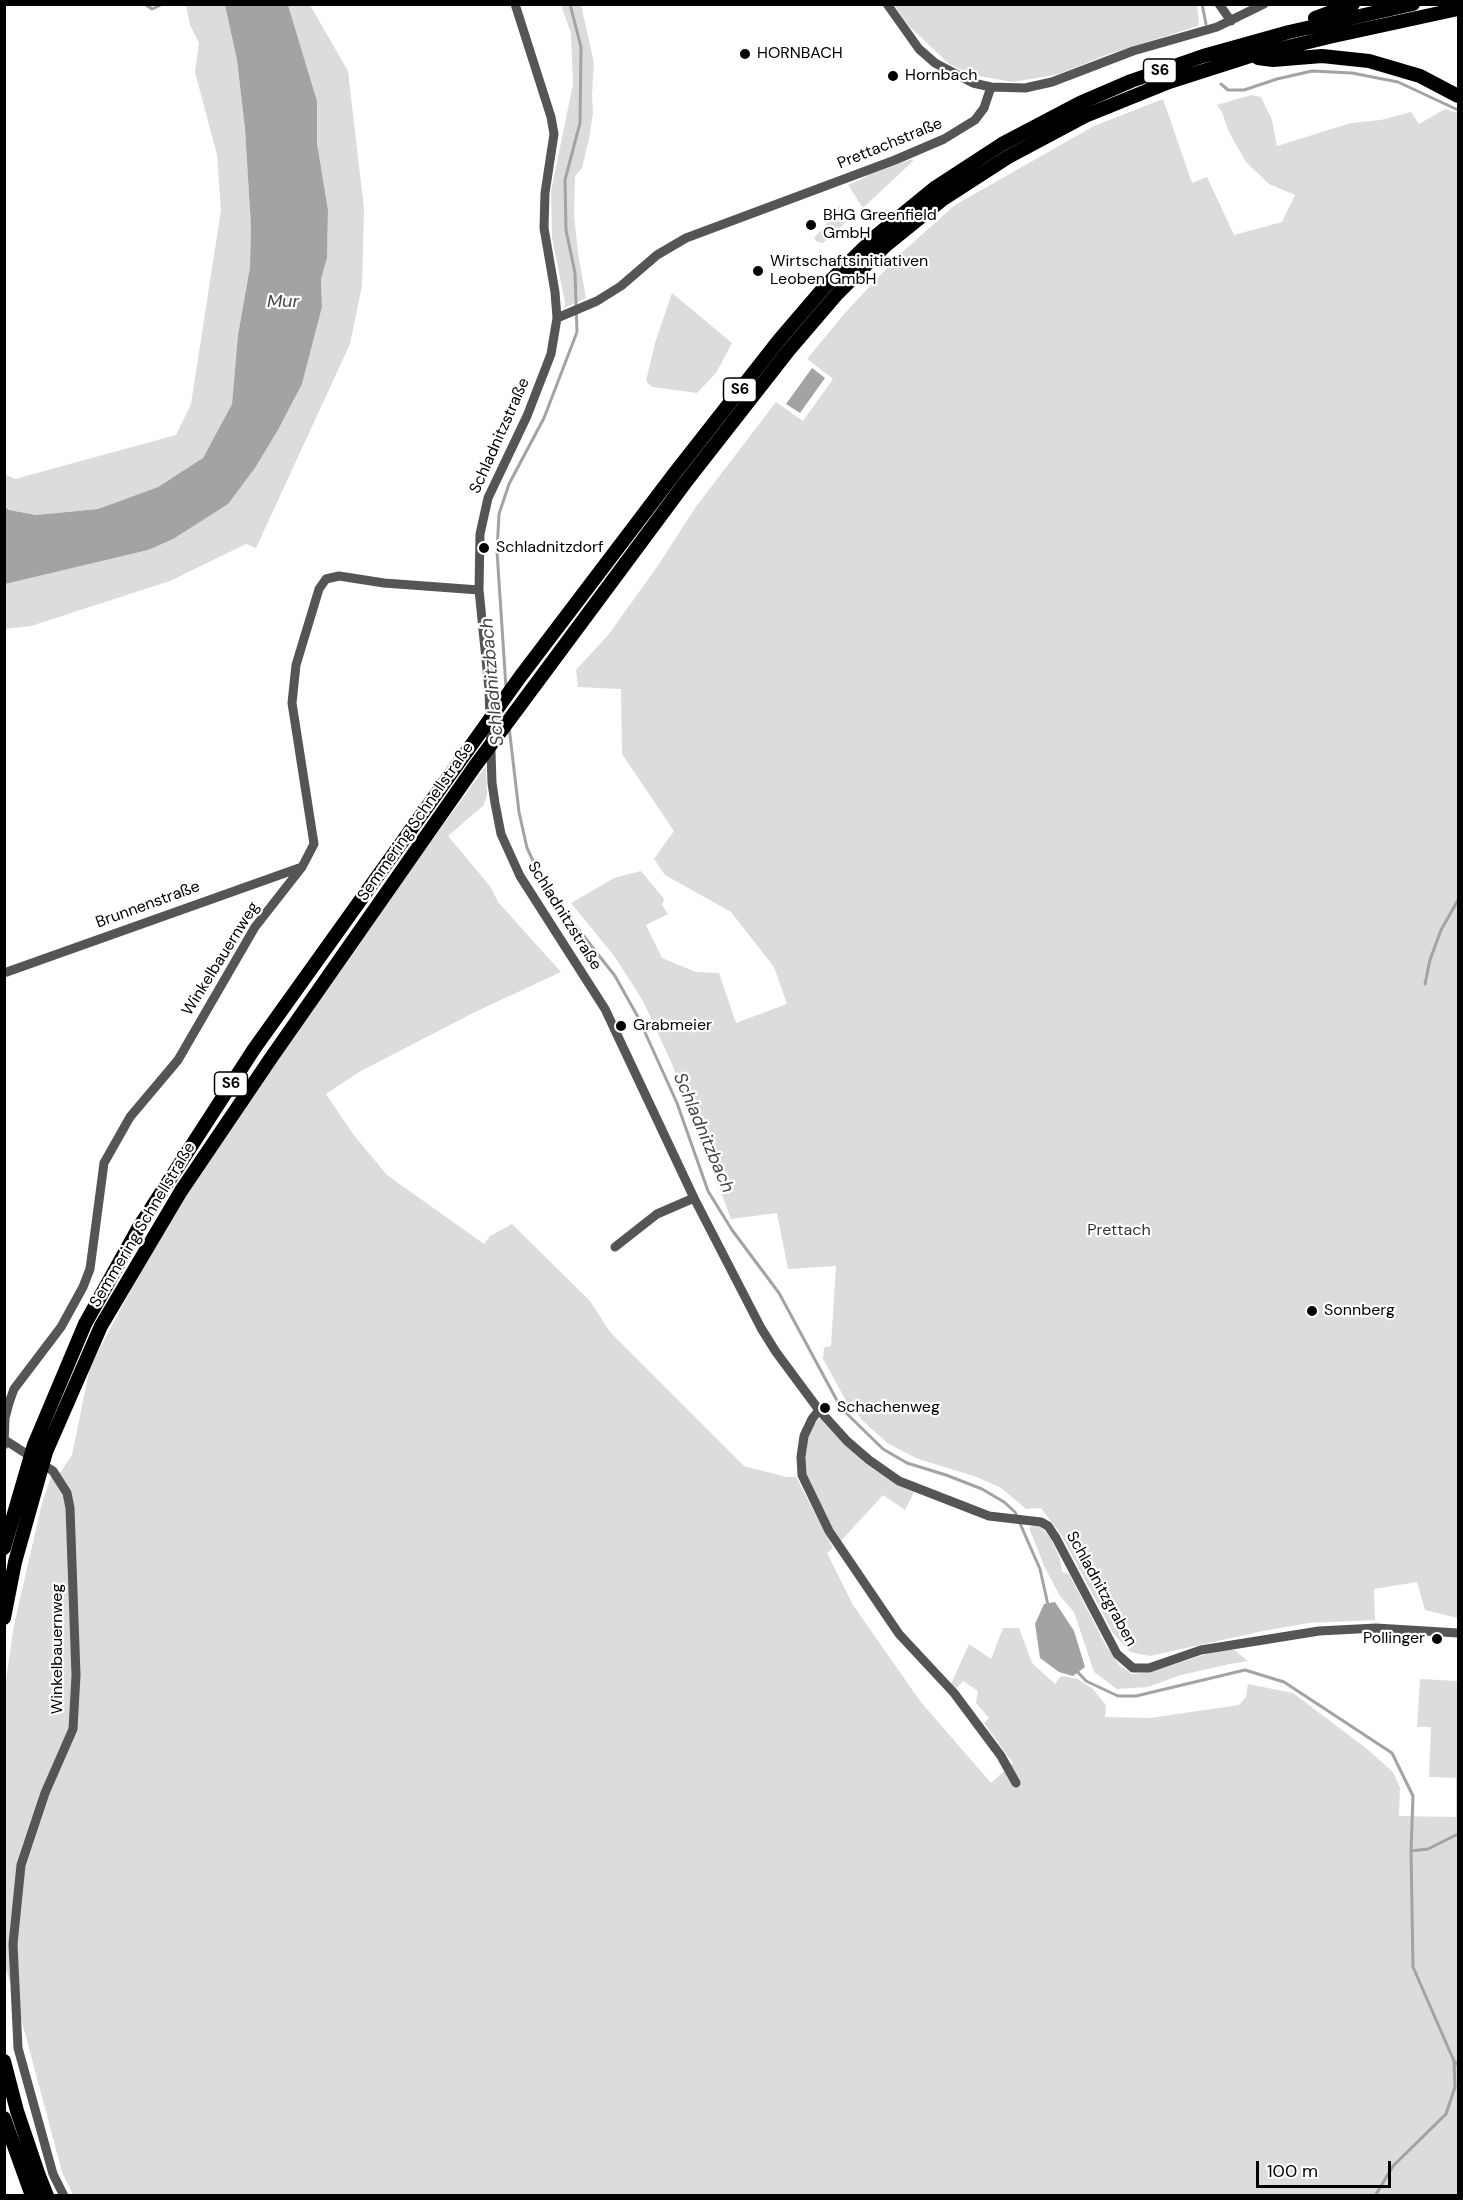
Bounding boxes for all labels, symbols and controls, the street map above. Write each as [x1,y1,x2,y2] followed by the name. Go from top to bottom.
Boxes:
[757,44,843,64] place label: HORNBACH
[738,47,752,61] marker: HORNBACH
[1144,59,1176,83] road number: S6
[905,66,978,86] place label: Hornbach
[886,69,900,83] marker: Hornbach
[835,114,945,174] street label: Prettachstraße
[823,206,937,244] place label: BHG Greenfield GmbH
[804,218,818,232] marker: BHG Greenfield GmbH
[770,252,928,290] place label: Wirtschaftsinitiativen Leoben GmbH
[751,264,765,278] marker: Wirtschaftsinitiativen Leoben GmbH
[267,291,299,313] water label: Mur
[466,375,534,497] street label: Schladnitzstraße
[724,378,756,402] road number: S6
[496,538,603,558] place label: Schladnitzdorf
[477,541,491,555] marker: Schladnitzdorf
[477,617,509,747] water label: Schladnitzbach
[354,739,478,905] street label: Semmering Schnellstraße
[523,858,605,974] street label: Schladnitzstraße
[93,877,203,933] street label: Brunnenstraße
[178,899,264,1019] street label: Winkelbauernweg
[633,1016,712,1036] place label: Grabmeier
[614,1019,628,1033] marker: Grabmeier
[668,1070,738,1196] water label: Schladnitzbach
[214,1072,248,1096] road number: S6
[86,1139,200,1311] street label: Semmering Schnellstraße
[1087,1221,1151,1241] park label: Prettach
[1324,1301,1395,1321] place label: Sonnberg
[1305,1304,1319,1318] marker: Sonnberg
[837,1398,940,1418] place label: Schachenweg
[818,1401,832,1415] marker: Schachenweg
[1061,1528,1141,1650] street label: Schladnitzgraben
[48,1584,68,1714] street label: Winkelbauernweg
[1363,1629,1425,1649] place label: Pollinger
[1430,1632,1444,1646] marker: Pollinger
[1259,2149,1394,2187] scale bar
[1267,2159,1318,2183] text: 100 m

